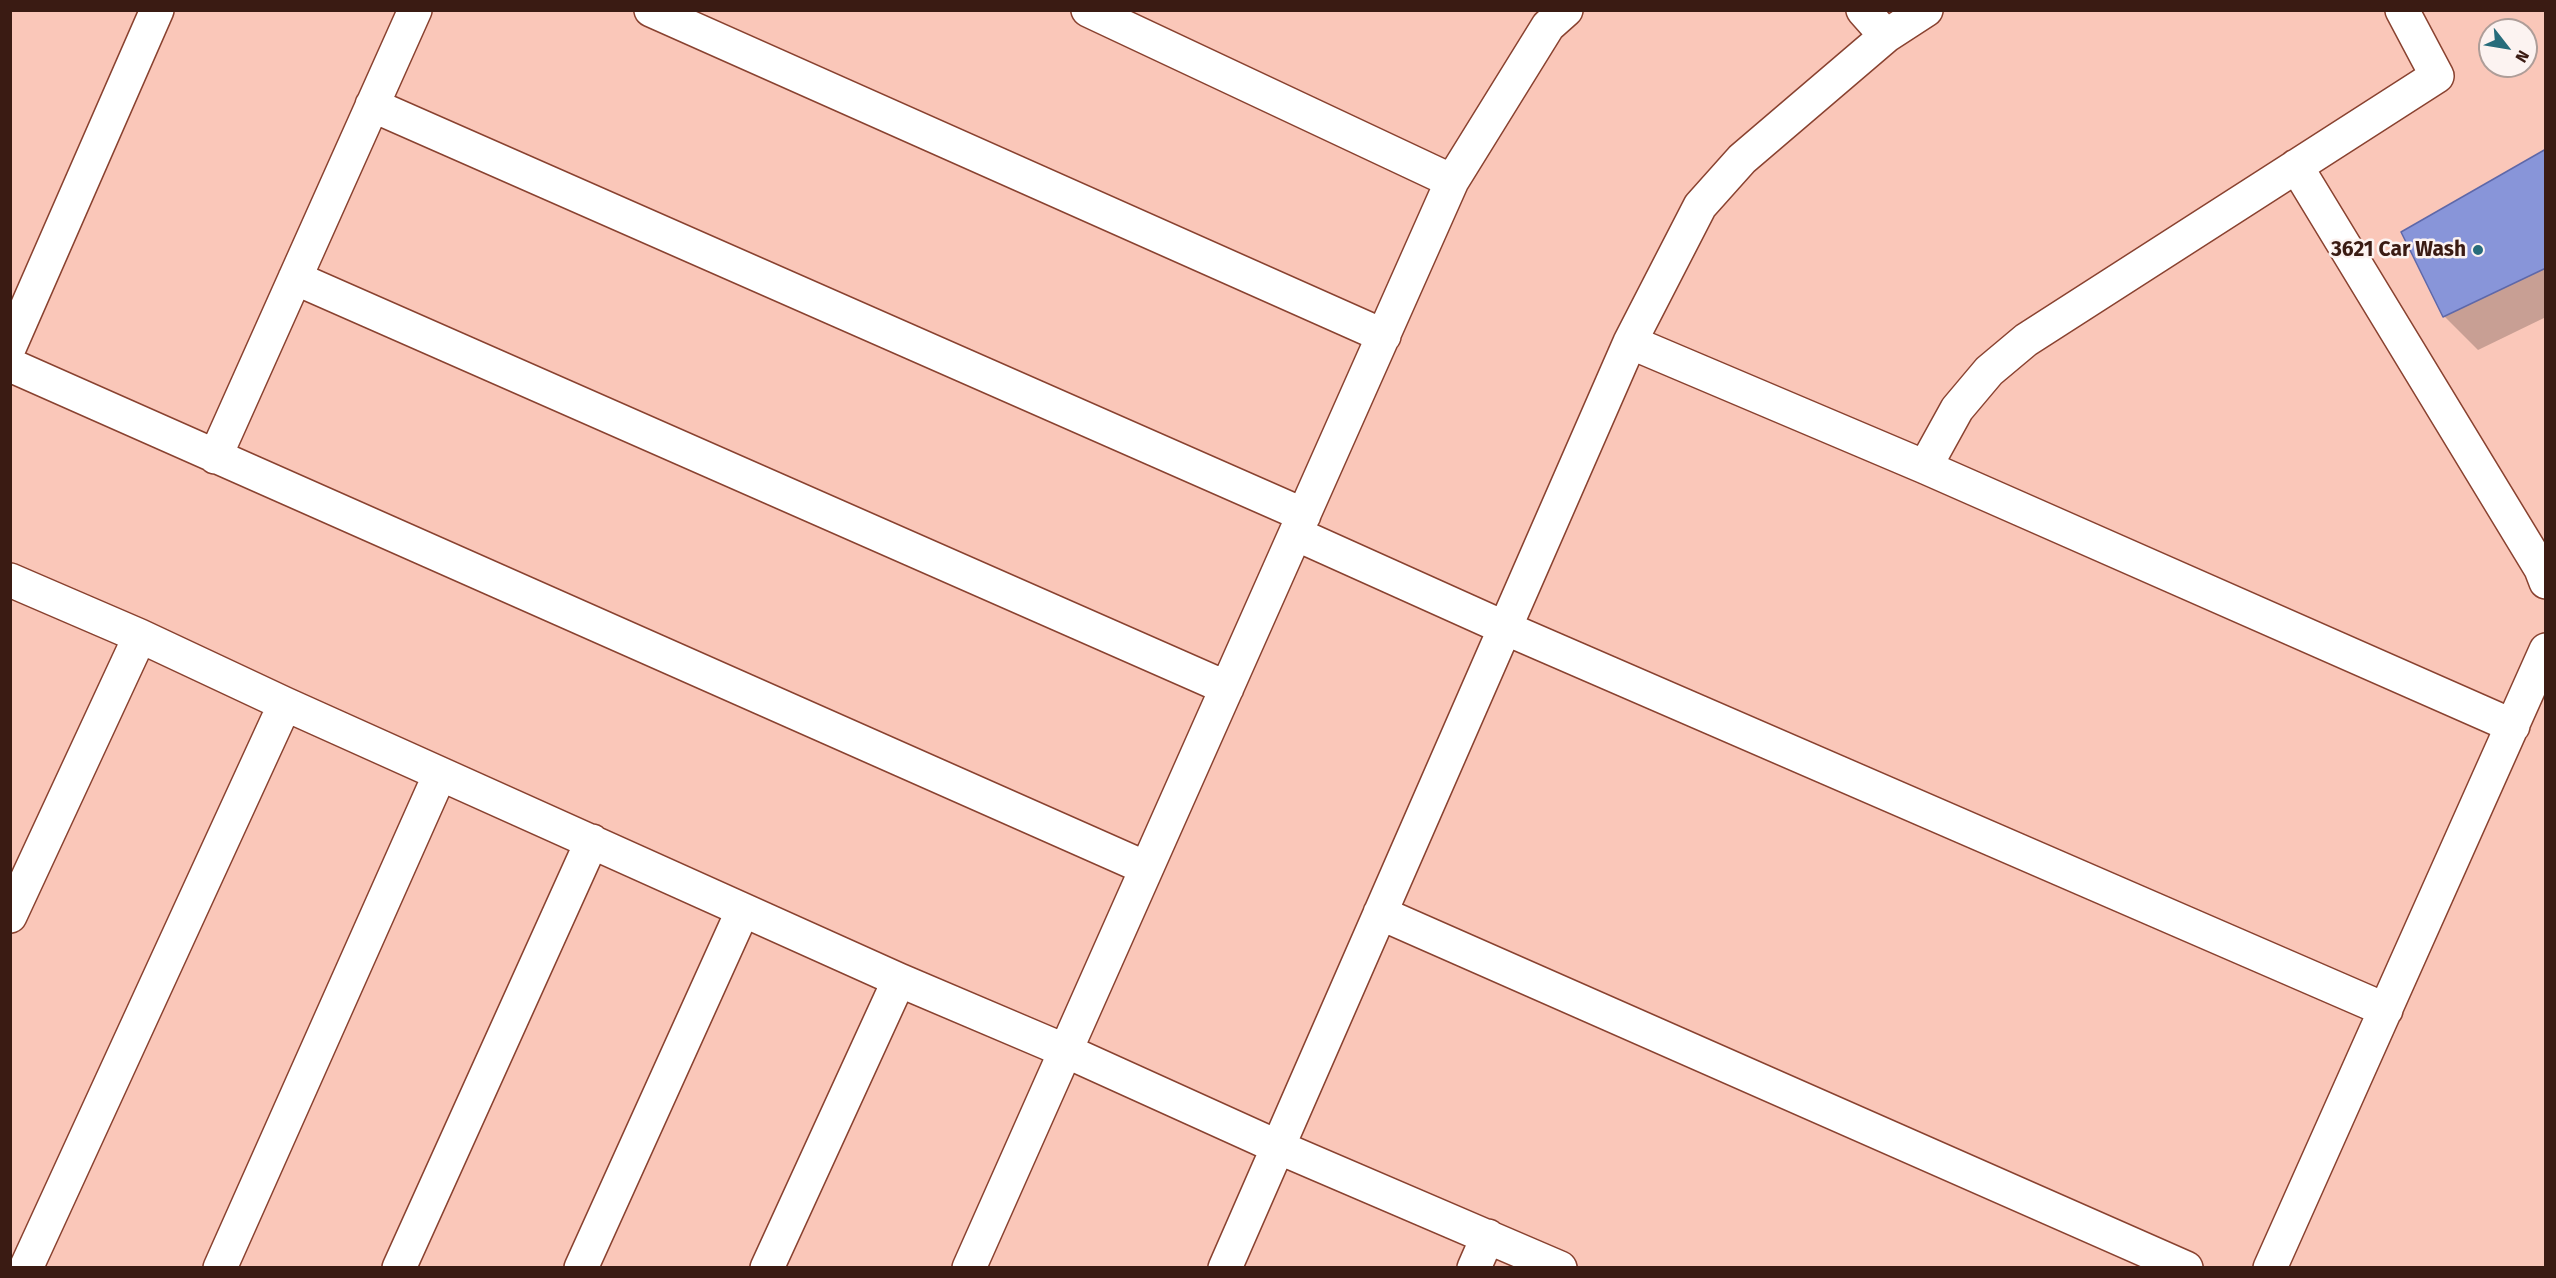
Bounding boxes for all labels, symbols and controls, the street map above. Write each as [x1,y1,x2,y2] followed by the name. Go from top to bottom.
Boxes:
[2478,18,2538,78] north arrow
[2511,47,2533,66] text: N
[2331,237,2466,263] place label: 3621 Car Wash
[2471,243,2485,257] marker: 3621 Car Wash

